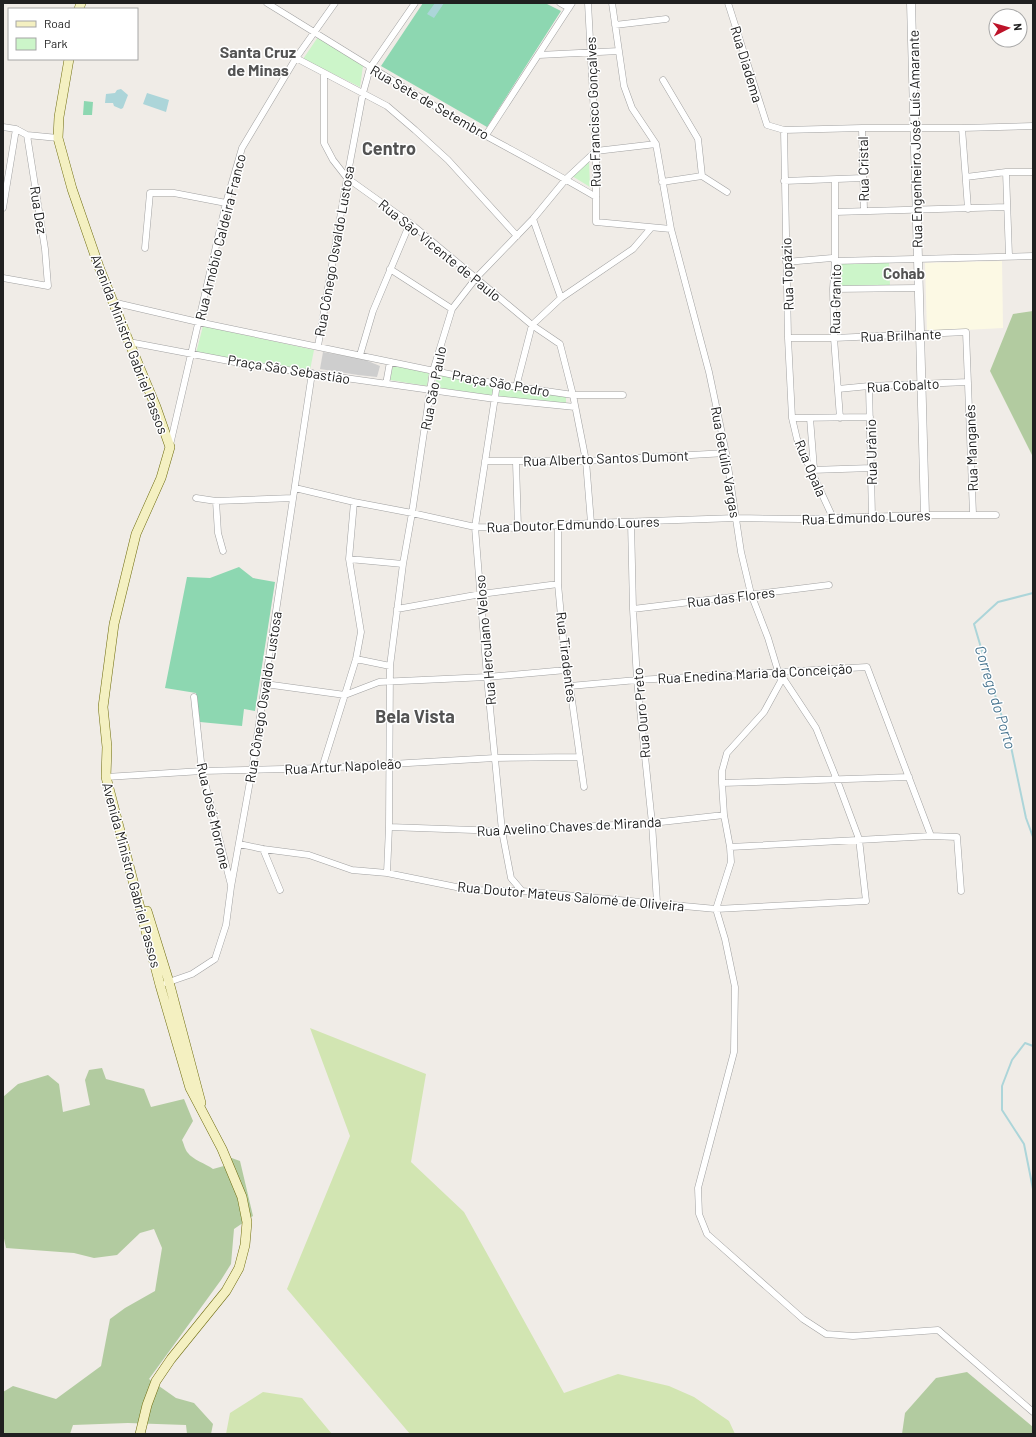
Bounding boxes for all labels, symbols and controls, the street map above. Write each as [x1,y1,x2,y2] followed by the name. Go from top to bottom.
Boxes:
[8,8,138,60] legend
[988,8,1028,48] north arrow
[44,16,71,30] text: Road
[1012,23,1025,31] text: N
[727,24,767,104] street label: Rua Diadema
[905,30,925,248] street label: Rua Engenheiro José Luís Amarante
[44,36,68,50] text: Park
[582,36,604,188] street label: Rua Francisco Gonçalves
[220,42,296,79] district label: Santa Cruz de Minas
[368,61,492,143] street label: Rua Sete de Setembro
[854,136,872,202] street label: Rua Cristal
[362,137,416,159] district label: Centro
[191,152,249,322] street label: Rua Arnóbio Caldeira Franco
[311,164,357,338] street label: Rua Cônego Osvaldo Lustosa
[27,185,51,235] street label: Rua Dez
[375,195,505,305] street label: Rua São Vicente de Paulo
[777,237,797,311] street label: Rua Topázio
[88,252,172,436] street label: Avenida Ministro Gabriel Passos
[826,264,844,334] street label: Rua Granito
[883,264,925,282] district label: Cohab
[860,325,942,345] street label: Rua Brilhante
[417,344,449,432] street label: Rua São Paulo
[227,351,351,387] street label: Praça São Sebastião
[451,366,551,400] street label: Praça São Pedro
[866,375,940,395] street label: Rua Cobalto
[961,404,981,492] street label: Rua Manganês
[708,405,744,519] street label: Rua Getúlio Vargas
[862,419,880,485] street label: Rua Urânio
[791,437,831,499] street label: Rua Opala
[523,447,689,469] street label: Rua Alberto Santos Dumont
[801,506,931,528] street label: Rua Edmundo Loures
[486,512,660,536] street label: Rua Doutor Edmundo Loures
[471,574,499,706] street label: Rua Herculano Veloso
[686,583,776,611] street label: Rua das Flores
[241,610,285,784] street label: Rua Cônego Osvaldo Lustosa
[553,611,581,704] street label: Rua Tiradentes
[972,643,1020,751] water label: Corrego do Porto
[657,659,853,687] street label: Rua Enedina Maria da Conceição
[629,667,653,759] street label: Rua Ouro Preto
[375,705,455,727] district label: Bela Vista
[284,754,402,778] street label: Rua Artur Napoleão
[193,761,235,871] street label: Rua José Morrone
[99,780,165,970] street label: Avenida Ministro Gabriel Passos
[476,813,662,839] street label: Rua Avelino Chaves de Miranda
[457,878,685,914] street label: Rua Doutor Mateus Salomé de Oliveira

